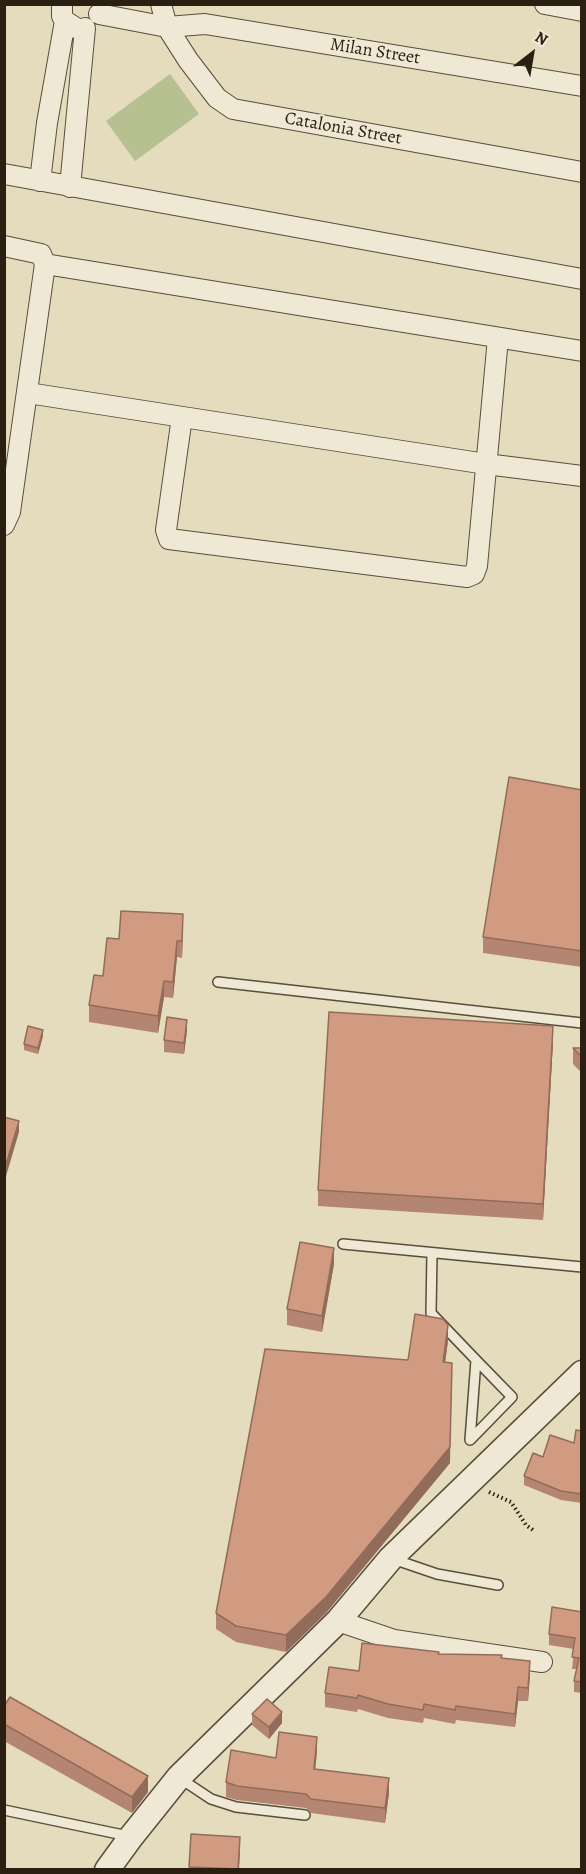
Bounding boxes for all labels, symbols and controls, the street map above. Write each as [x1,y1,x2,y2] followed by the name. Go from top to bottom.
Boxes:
[502,24,562,84] north arrow
[531,26,552,51] text: N
[329,34,421,70] street label: Milan Street
[283,108,403,150] street label: Catalonia Street

